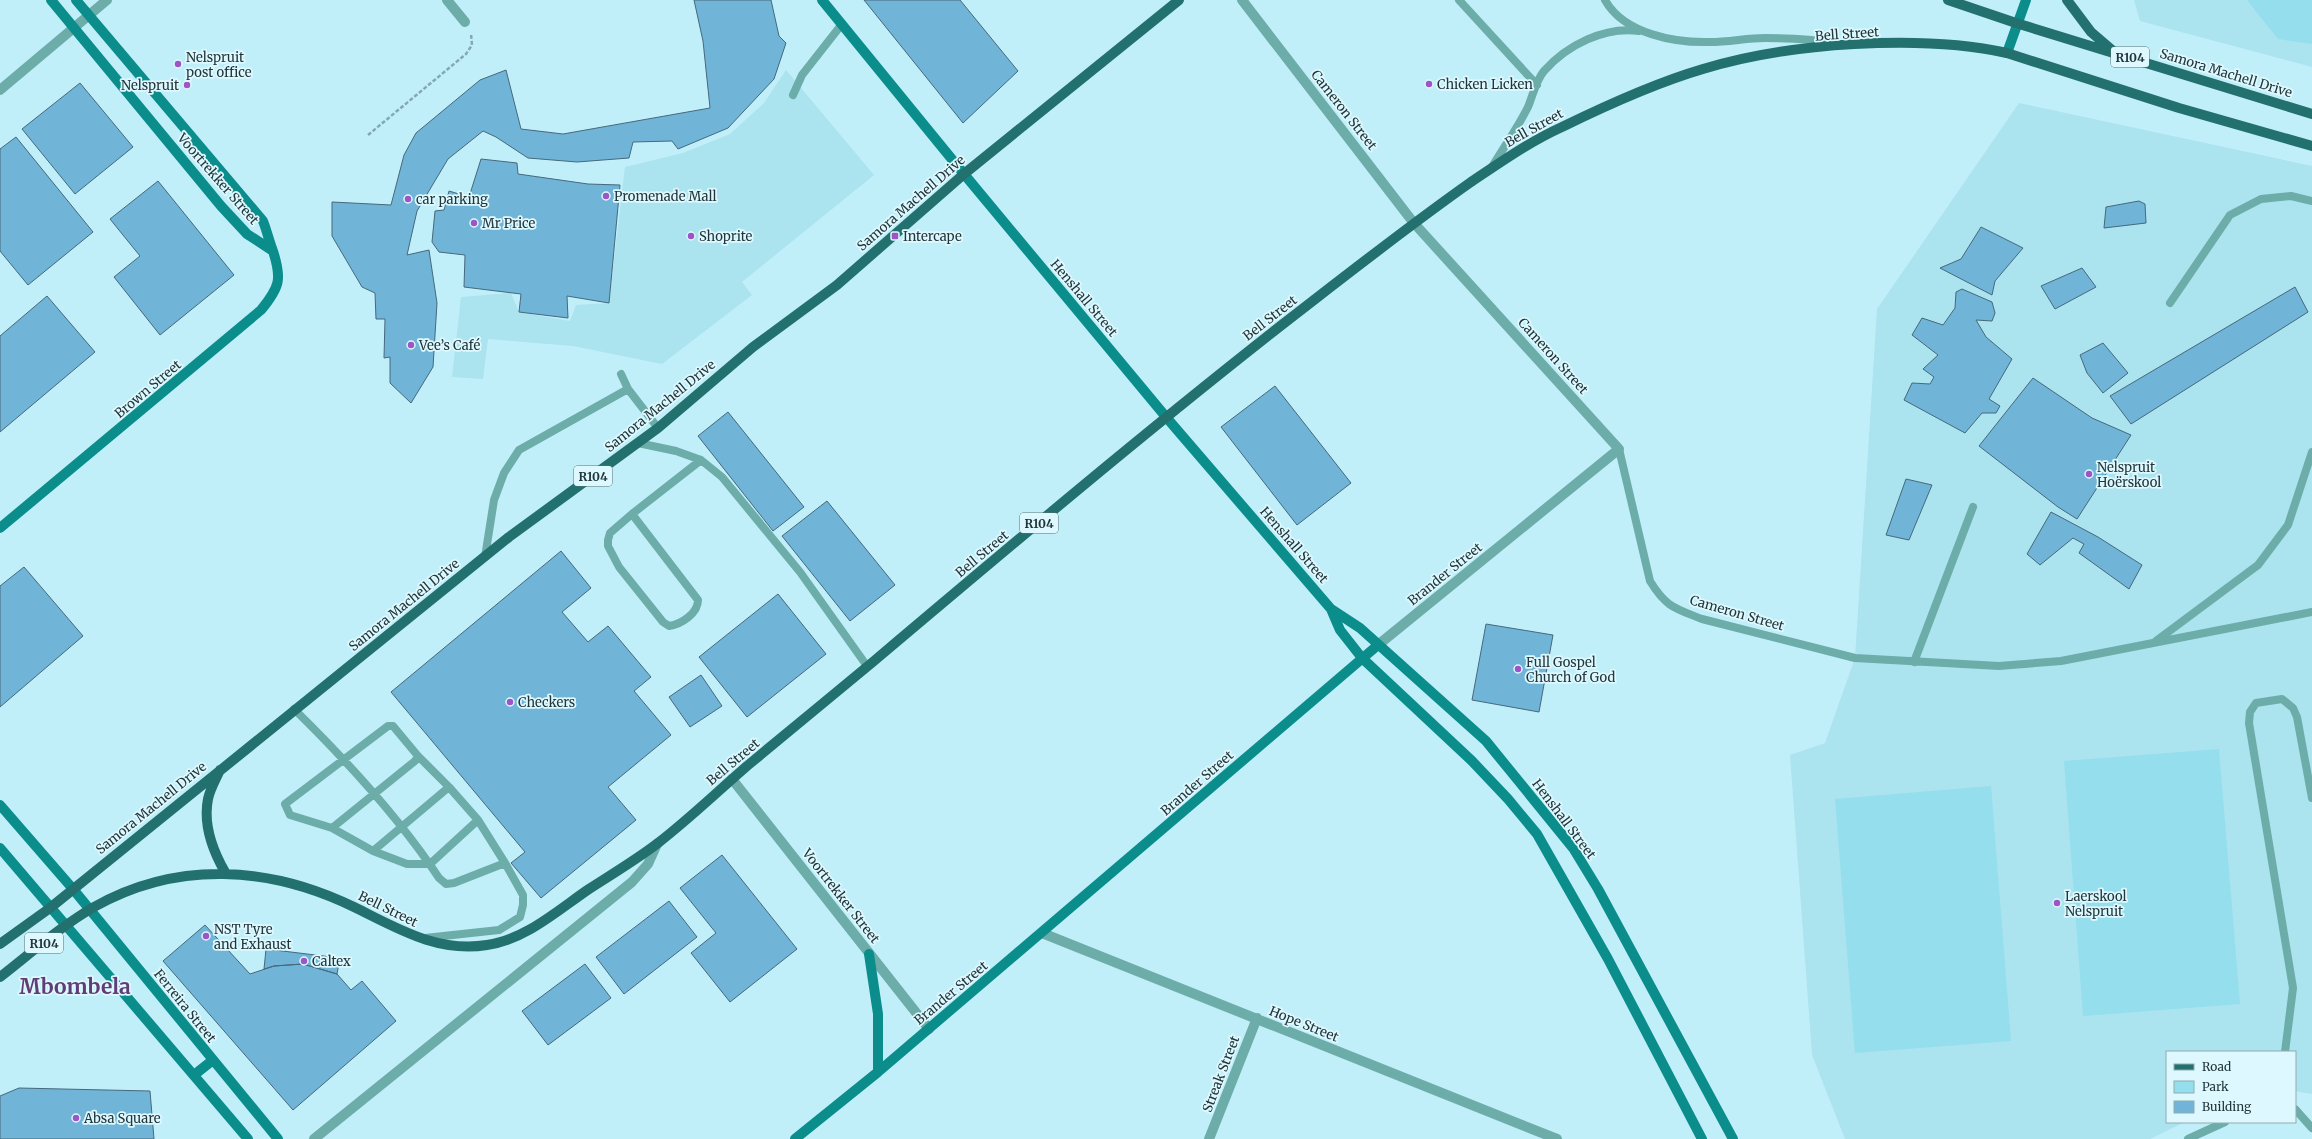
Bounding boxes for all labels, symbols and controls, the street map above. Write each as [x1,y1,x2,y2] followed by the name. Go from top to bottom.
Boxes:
[1814,23,1880,45] street label: Bell Street
[2158,45,2294,101] street label: Samora Machell Drive
[2111,47,2149,67] road number: R104
[186,49,252,81] place label: Nelspruit post office
[173,59,183,69] marker: Nelspruit post office
[1307,66,1381,154] street label: Cameron Street
[1437,76,1533,93] place label: Chicken Licken
[121,77,179,94] place label: Nelspruit
[1424,79,1434,89] marker: Chicken Licken
[182,80,192,90] marker: Nelspruit
[1502,105,1566,151] street label: Bell Street
[173,129,262,228] street label: Voortrekker Street
[854,151,969,255] street label: Samora Machell Drive
[614,188,717,205] place label: Promenade Mall
[416,191,488,208] place label: car parking
[601,191,611,201] marker: Promenade Mall
[403,194,413,204] marker: car parking
[482,215,536,232] place label: Mr Price
[469,218,479,228] marker: Mr Price
[699,228,752,245] place label: Shoprite
[903,228,962,245] place label: Intercape
[686,231,696,241] marker: Shoprite
[890,231,900,241] marker: Intercape
[1047,256,1121,340] street label: Henshall Street
[1239,292,1301,344] street label: Bell Street
[1514,314,1592,398] street label: Cameron Street
[418,337,480,354] place label: Vee’s Café
[406,340,416,350] marker: Vee’s Café
[111,356,185,422] street label: Brown Street
[601,356,719,456] street label: Samora Machell Drive
[2097,459,2161,491] place label: Nelspruit Hoërskool
[574,466,612,486] road number: R104
[2084,469,2094,479] marker: Nelspruit Hoërskool
[1256,503,1332,587] street label: Henshall Street
[1020,513,1058,533] road number: R104
[952,527,1012,581] street label: Bell Street
[1404,539,1486,609] street label: Brander Street
[345,555,463,655] street label: Samora Machell Drive
[1688,591,1786,635] street label: Cameron Street
[1526,654,1616,686] place label: Full Gospel Church of God
[1513,664,1523,674] marker: Full Gospel Church of God
[518,694,575,711] place label: Checkers
[505,697,515,707] marker: Checkers
[703,735,763,789] street label: Bell Street
[1157,747,1237,819] street label: Brander Street
[92,758,210,858] street label: Samora Machell Drive
[1528,776,1600,862] street label: Henshall Street
[798,844,883,947] street label: Voortrekker Street
[355,887,421,931] street label: Bell Street
[2065,888,2127,920] place label: Laerskool Nelspruit
[2052,898,2062,908] marker: Laerskool Nelspruit
[214,921,291,953] place label: NST Tyre and Exhaust
[201,931,211,941] marker: NST Tyre and Exhaust
[25,933,63,953] road number: R104
[312,953,351,970] place label: Caltex
[299,956,309,966] marker: Caltex
[911,957,991,1029] street label: Brander Street
[150,966,220,1046] street label: Ferreira Street
[19,973,131,1000] district label: Mbombela
[1267,1002,1341,1046] street label: Hope Street
[1199,1033,1243,1115] street label: Streak Street
[2166,1051,2296,1123] legend
[2202,1059,2231,1074] text: Road
[2202,1079,2229,1094] text: Park
[2202,1099,2252,1114] text: Building
[83,1110,161,1127] place label: Absa Square
[71,1113,81,1123] marker: Absa Square

